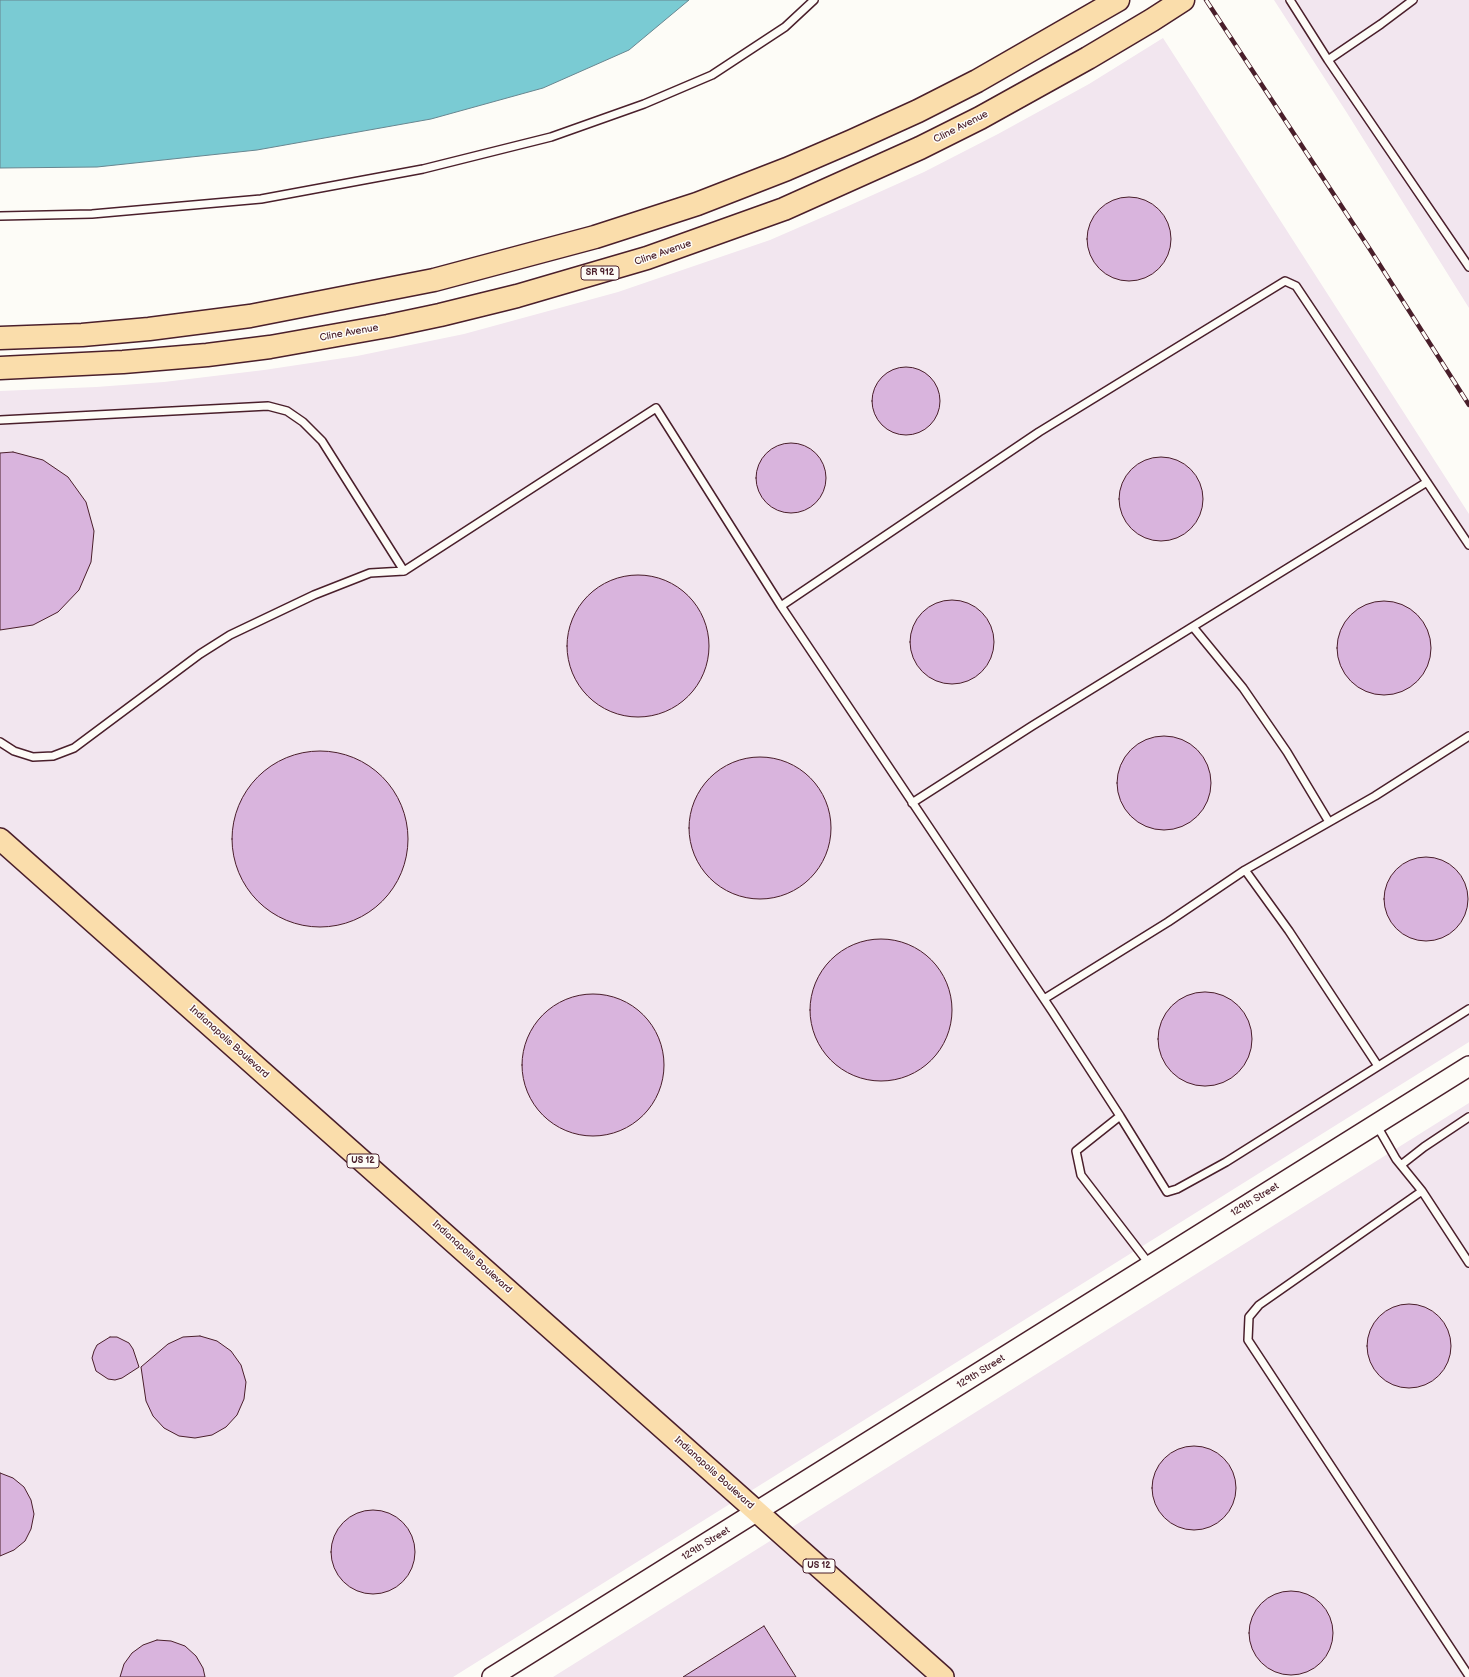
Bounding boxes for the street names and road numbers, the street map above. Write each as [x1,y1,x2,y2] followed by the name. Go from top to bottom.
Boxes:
[932,108,990,146] street label: Cline Avenue
[633,238,693,268] street label: Cline Avenue
[581,266,619,280] road number: SR 912
[319,322,379,344] street label: Cline Avenue
[187,1003,271,1081] street label: Indianapolis Boulevard
[347,1154,379,1168] road number: US 12
[1229,1181,1281,1219] street label: 129th Street
[430,1218,514,1296] street label: Indianapolis Boulevard
[955,1353,1007,1391] street label: 129th Street
[672,1434,756,1512] street label: Indianapolis Boulevard
[680,1525,732,1563] street label: 129th Street
[803,1559,835,1573] road number: US 12

